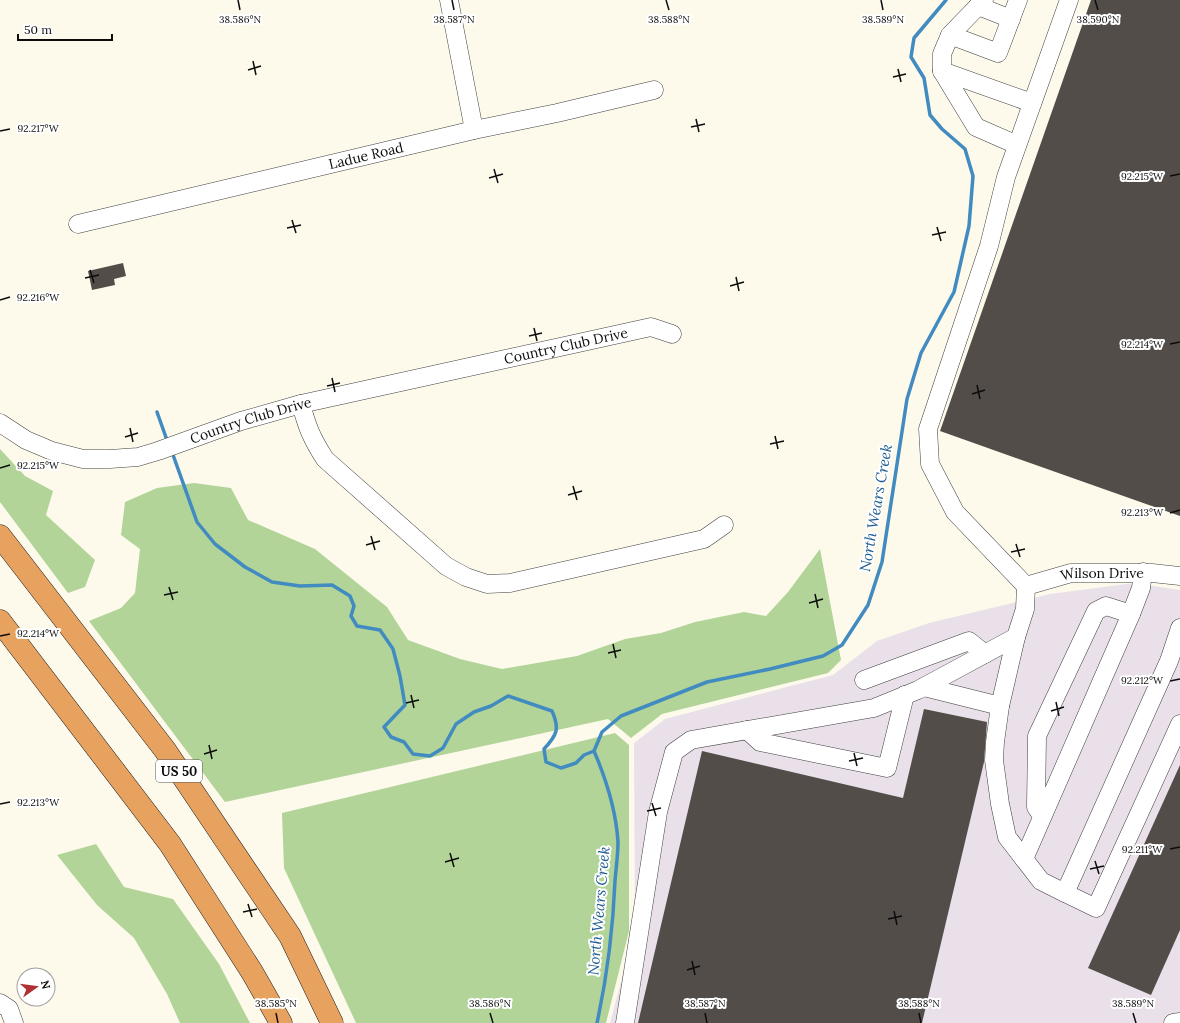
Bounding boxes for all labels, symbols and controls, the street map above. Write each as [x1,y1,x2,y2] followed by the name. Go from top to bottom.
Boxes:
[219,13,261,26] text: 38.586°N
[434,13,475,26] text: 38.587°N
[648,13,690,26] text: 38.588°N
[862,13,904,26] text: 38.589°N
[1077,13,1120,26] text: 38.590°N
[18,16,112,42] scale bar
[24,22,52,37] text: 50 m
[17,122,60,135] text: 92.217°W
[327,138,405,173] street label: Ladue Road
[1121,170,1164,183] text: 92.215°W
[17,291,60,304] text: 92.216°W
[502,323,630,368] street label: Country Club Drive
[1121,338,1164,351] text: 92.214°W
[187,393,313,448] street label: Country Club Drive
[855,442,896,573] water label: North Wears Creek
[17,459,60,472] text: 92.215°W
[1121,506,1164,519] text: 92.213°W
[1058,563,1144,585] street label: Wilson Drive
[17,627,60,640] text: 92.214°W
[1121,674,1164,687] text: 92.212°W
[156,760,202,782] road number: US 50
[17,796,60,809] text: 92.213°W
[1122,843,1163,856] text: 92.211°W
[583,846,614,976] water label: North Wears Creek
[16,967,56,1007] north arrow
[38,979,54,991] text: N
[255,997,297,1010] text: 38.585°N
[469,997,511,1010] text: 38.586°N
[685,997,726,1010] text: 38.587°N
[898,997,940,1010] text: 38.588°N
[1112,997,1154,1010] text: 38.589°N

